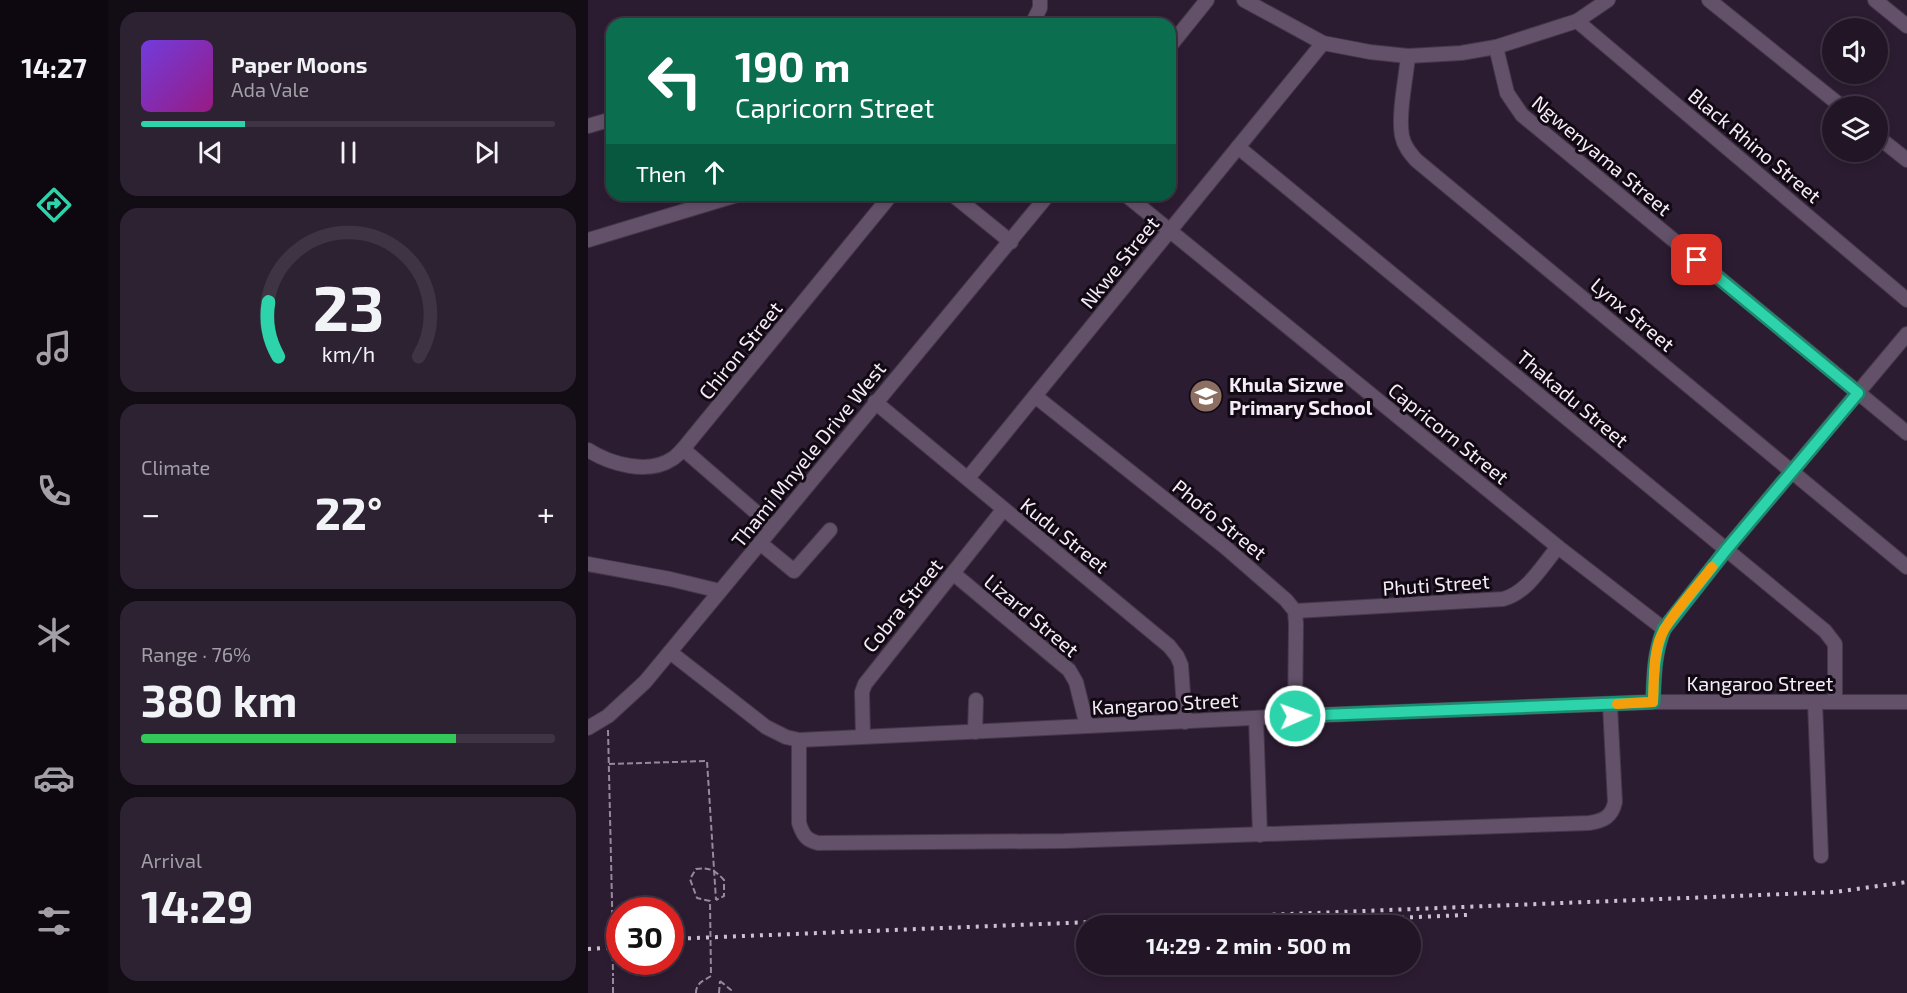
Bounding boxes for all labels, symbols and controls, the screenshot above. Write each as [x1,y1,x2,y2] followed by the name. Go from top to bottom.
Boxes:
[1822,18,1888,162] map controls
[1822,18,1888,84] button: sound
[735,40,851,90] text: 190 m
[636,42,714,120] icon: left
[21,51,87,83] text: 14:27
[231,51,367,77] text: Paper Moons
[231,77,309,101] text: Ada Vale
[1684,83,1826,208] street label: Black Rhino Street
[1528,90,1677,220] street label: Ngwenyama Street
[735,91,934,123] text: Capricorn Street
[1822,96,1888,162] button: layers
[194,136,227,169] icon: previous
[332,136,365,169] icon: pause
[470,136,503,169] icon: next
[698,156,731,189] icon: ahead
[636,160,686,186] text: Then
[33,184,75,226] icon: directions
[1075,211,1164,313] street label: Nkwe Street
[1671,234,1722,285] pin
[1680,243,1713,276] icon: arrive
[312,269,384,344] text: 23
[1586,272,1680,356] street label: Lynx Street
[693,296,787,404] street label: Chiron Street
[33,327,75,369] icon: music
[321,342,375,367] text: km/h
[1512,344,1634,452] street label: Thakadu Street
[726,356,890,551] street label: Thami Mnyele Drive West
[1229,372,1373,420] place label: Khula Sizwe Primary School
[1384,377,1514,489] street label: Capricorn Street
[1188,378,1224,414] school or university icon: Khula Sizwe Primary School
[141,455,210,479] text: Climate
[33,470,75,512] icon: phone
[1168,474,1272,564] street label: Phofo Street
[315,485,382,539] text: 22°
[1016,492,1114,578] street label: Kudu Street
[141,493,160,533] text: −
[537,493,555,533] text: +
[857,553,947,657] street label: Cobra Street
[1382,568,1491,600] street label: Phuti Street
[980,569,1084,662] street label: Lizard Street
[33,614,75,656] icon: climate
[141,642,251,666] text: Range · 76%
[1687,671,1834,695] street label: Kangaroo Street
[141,672,297,726] text: 380 km
[1263,684,1327,748] position arrow
[1091,687,1239,719] street label: Kangaroo Street
[33,757,75,799] icon: car
[141,848,202,872] text: Arrival
[141,878,253,932] text: 14:29
[606,897,684,975] speed limit sign: 30
[33,900,75,942] icon: filters
[1146,932,1351,958] text: 14:29 · 2 min · 500 m

